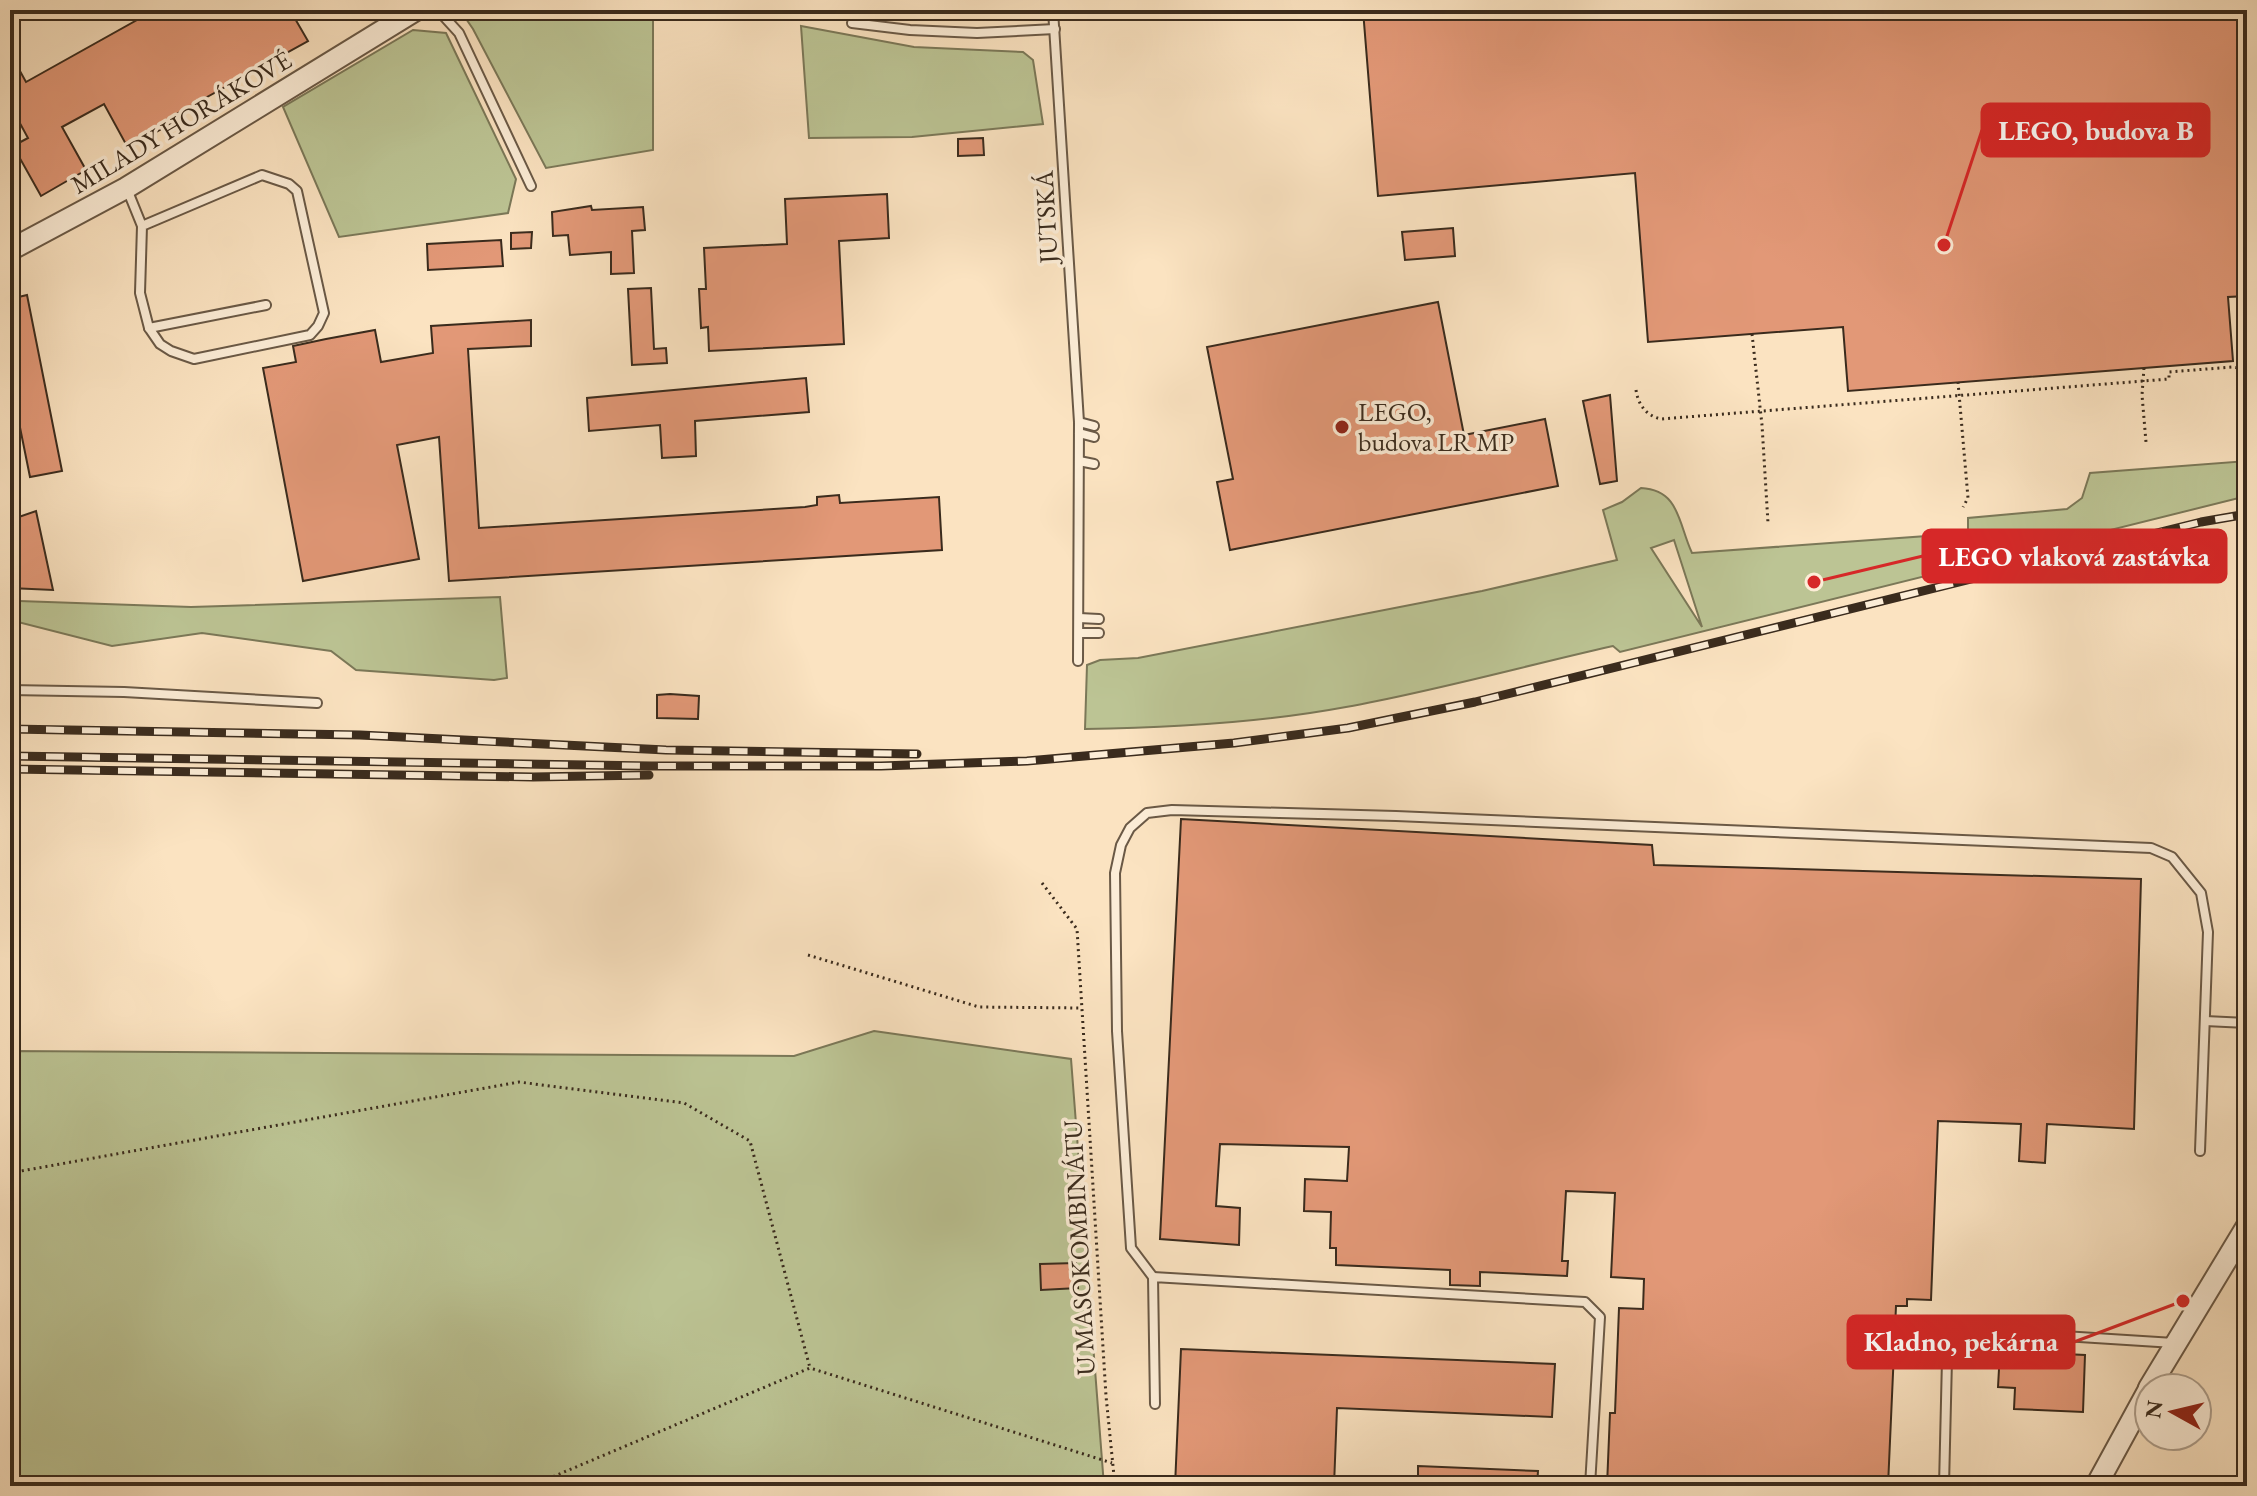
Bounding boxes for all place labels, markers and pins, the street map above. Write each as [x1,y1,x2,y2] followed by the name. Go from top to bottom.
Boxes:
[1982,104,2209,156] callout: LEGO, budova B
[1358,395,1514,459] place label: LEGO, budova LR MP
[1333,418,1351,436] marker: LEGO, budova LR MP
[1923,530,2226,582] callout: LEGO vlaková zastávka
[1848,1316,2074,1368] callout: Kladno, pekárna

